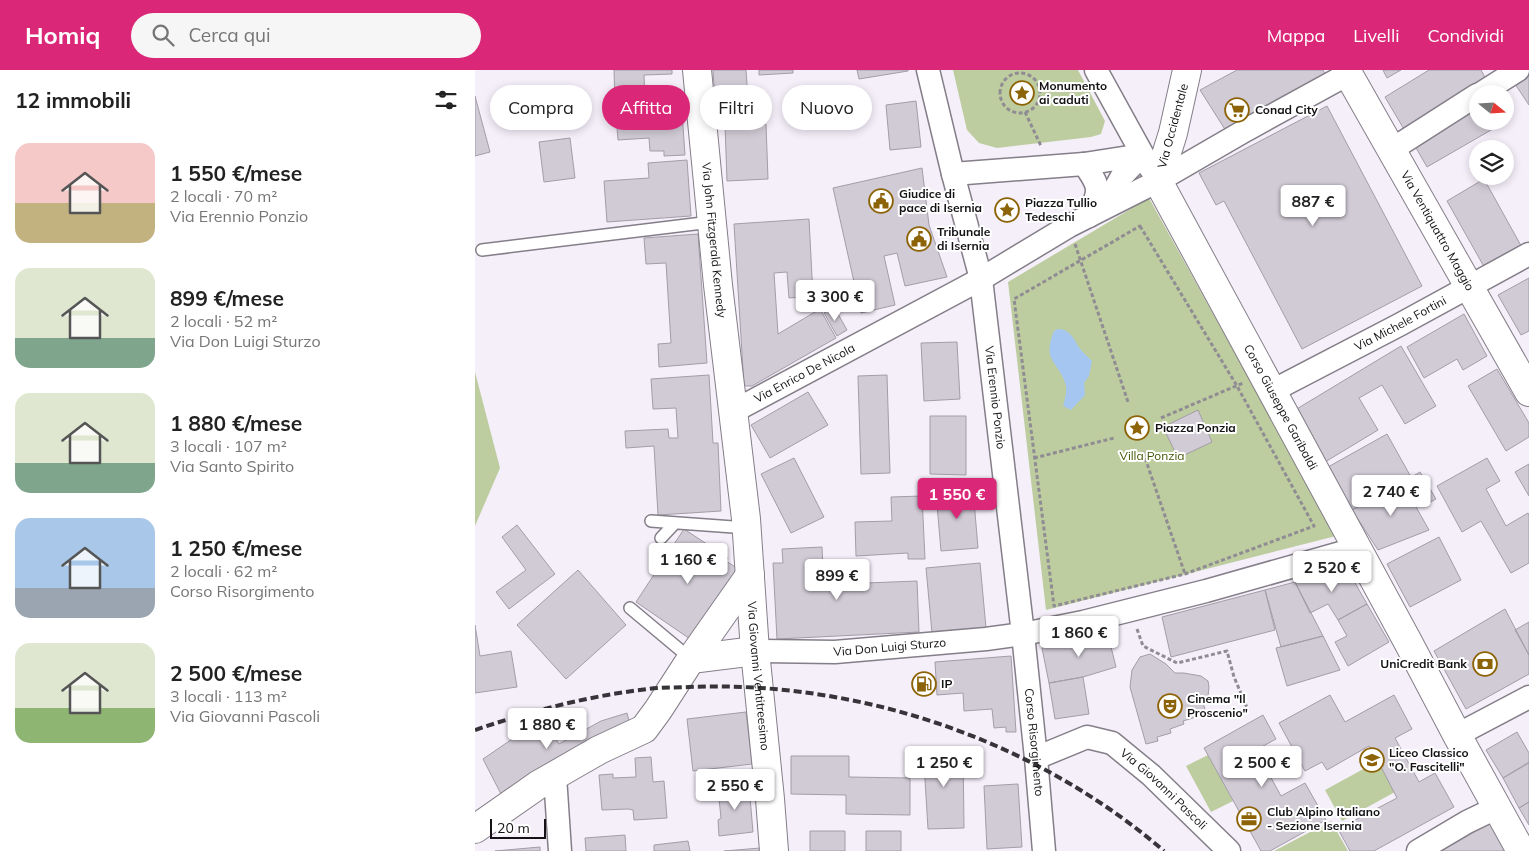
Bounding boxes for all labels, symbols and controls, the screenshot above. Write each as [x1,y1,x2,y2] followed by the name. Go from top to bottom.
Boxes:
[131,13,481,58] search box
[25,20,101,50] text: Homiq
[149,21,177,49] icon: search
[189,23,271,47] text: Cerca qui
[1267,24,1325,47] text: Mappa
[1353,24,1399,47] text: Livelli
[1427,24,1504,47] text: Condividi
[1039,78,1107,107] place label: Monumento ai caduti
[1009,80,1035,106] place icon: Monumento ai caduti
[1154,82,1191,170] street label: Via Occidentale
[490,85,592,130] chip: Compra
[602,85,690,130] chip: Affitta
[700,85,772,130] chip: Filtri
[782,85,872,130] chip: Nuovo
[1469,85,1514,130] north arrow
[1469,85,1514,185] map controls
[432,86,460,114] icon: filters
[15,87,131,113] text: 12 immobili
[1224,97,1250,123] supermarket icon: Conad City
[1255,102,1318,117] place label: Conad City
[1469,140,1514,185] button: layers
[170,160,302,186] text: 1 550 €/mese
[699,162,730,319] street label: Via John Fitzgerald Kennedy
[55,163,115,223] icon: home
[1398,168,1478,293] street label: Via Ventiquattro Maggio
[1278,184,1348,227] pin: 887 €
[170,186,277,206] text: 2 locali · 70 m²
[899,186,982,215] place label: Giudice di pace di Isernia
[868,188,894,214] public building icon: Giudice di pace di Isernia
[1292,191,1334,211] text: 887 €
[1025,195,1097,224] place label: Piazza Tullio Tedeschi
[994,197,1020,223] place icon: Piazza Tullio Tedeschi
[170,206,308,226] text: Via Erennio Ponzio
[937,224,991,253] place label: Tribunale di Isernia
[906,226,932,252] public building icon: Tribunale di Isernia
[789,280,881,322] pin: 3 300 €
[170,285,284,311] text: 899 €/mese
[807,286,863,306] text: 3 300 €
[55,288,115,348] icon: home
[1352,293,1449,354] street label: Via Michele Fortini
[170,311,277,331] text: 2 locali · 52 m²
[170,331,321,351] text: Via Don Luigi Sturzo
[751,340,857,406] street label: Via Enrico De Nicola
[1241,341,1321,472] street label: Corso Giuseppe Garibaldi
[982,345,1009,450] street label: Via Erennio Ponzio
[170,410,302,436] text: 1 880 €/mese
[55,413,115,473] icon: home
[1124,415,1150,441] place icon: Piazza Ponzia
[1155,420,1236,435] place label: Piazza Ponzia
[170,436,287,456] text: 3 locali · 107 m²
[1120,448,1185,463] park label: Villa Ponzia
[170,456,294,476] text: Via Santo Spirito
[1345,474,1437,517] pin: 2 740 €
[911,478,1003,520] pin: 1 550 €
[1363,481,1419,501] text: 2 740 €
[929,484,985,504] text: 1 550 €
[170,535,302,561] text: 1 250 €/mese
[55,538,115,598] icon: home
[642,542,734,585] pin: 1 160 €
[660,549,716,569] text: 1 160 €
[1286,550,1378,593] pin: 2 520 €
[1304,557,1360,577] text: 2 520 €
[802,558,872,601] pin: 899 €
[170,561,277,581] text: 2 locali · 62 m²
[816,565,858,585] text: 899 €
[170,581,314,601] text: Corso Risorgimento
[745,601,773,751] street label: Via Giovanni Ventitreesimo
[1033,616,1125,658] pin: 1 860 €
[1051,622,1107,642] text: 1 860 €
[833,634,947,659] street label: Via Don Luigi Sturzo
[1472,651,1498,677] bank icon: UniCredit Bank
[1380,656,1467,671] place label: UniCredit Bank
[170,660,302,686] text: 2 500 €/mese
[55,663,115,723] icon: home
[911,671,937,697] fuel station icon: IP
[941,676,952,691] place label: IP
[170,686,287,706] text: 3 locali · 113 m²
[1022,688,1047,797] street label: Corso Risorgimento
[1187,691,1248,720] place label: Cinema "Il Proscenio"
[1157,693,1183,719] theatre icon: Cinema "Il Proscenio"
[170,706,320,726] text: Via Giovanni Pascoli
[501,708,593,750] pin: 1 880 €
[519,714,575,734] text: 1 880 €
[1117,745,1210,832] street label: Via Giovanni Pascoli
[1389,745,1469,774] place label: Liceo Classico "O. Fascitelli"
[898,746,990,788] pin: 1 250 €
[1216,746,1308,788] pin: 2 500 €
[1359,747,1385,773] school or university icon: Liceo Classico "O. Fascitelli"
[916,752,972,772] text: 1 250 €
[1234,752,1290,772] text: 2 500 €
[689,768,781,811] pin: 2 550 €
[707,775,763,795] text: 2 550 €
[1267,804,1380,833] place label: Club Alpino Italiano - Sezione Isernia
[1236,806,1262,832] office icon: Club Alpino Italiano - Sezione Isernia
[490,816,546,839] scale bar
[497,819,530,837] text: 20 m

